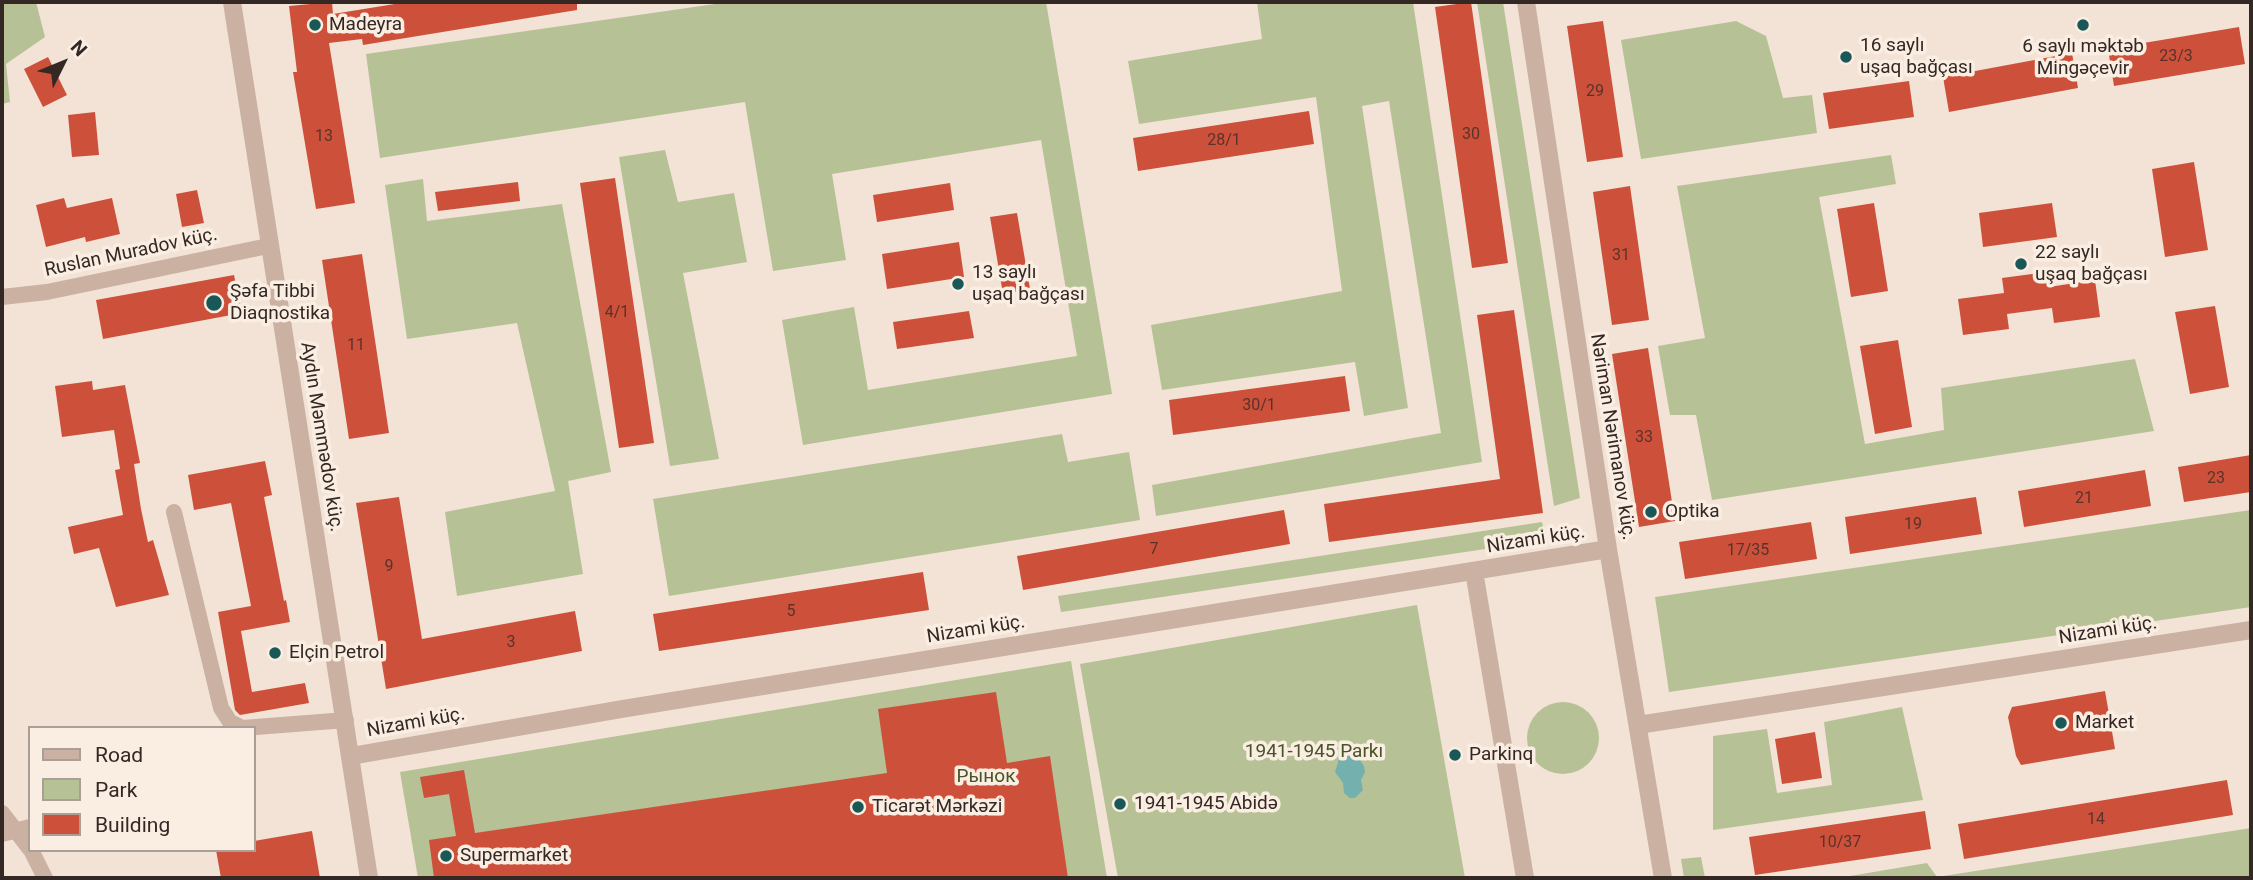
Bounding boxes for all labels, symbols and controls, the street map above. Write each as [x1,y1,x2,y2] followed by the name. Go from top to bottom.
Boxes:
[329,14,402,36] place label: Madeyra
[307,17,323,33] marker: Madeyra
[2075,17,2091,33] marker: 6 saylı məktəb Mingəçevir
[28,28,98,98] north arrow
[1860,35,1973,79] place label: 16 saylı uşaq bağçası
[66,36,92,61] text: N
[2022,36,2144,80] place label: 6 saylı məktəb Mingəçevir
[2159,47,2193,67] house number: 23/3
[1838,49,1854,65] marker: 16 saylı uşaq bağçası
[1586,82,1604,102] house number: 29
[1462,125,1480,145] house number: 30
[315,127,333,147] house number: 13
[1207,131,1241,151] house number: 28/1
[43,224,219,282] street label: Ruslan Muradov küç.
[2035,242,2148,286] place label: 22 saylı uşaq bağçası
[1612,246,1630,266] house number: 31
[2013,256,2029,272] marker: 22 saylı uşaq bağçası
[972,262,1085,306] place label: 13 saylı uşaq bağçası
[950,276,966,292] marker: 13 saylı uşaq bağçası
[230,281,330,325] place label: Şəfa Tibbi Diaqnostika
[204,293,224,313] marker: Şəfa Tibbi Diaqnostika
[605,303,629,323] house number: 4/1
[1584,332,1640,542] street label: Nəriman Nərimanov küç.
[347,336,365,356] house number: 11
[295,341,347,533] street label: Aydın Məmmədov küç.
[1242,396,1276,416] house number: 30/1
[1635,428,1653,448] house number: 33
[2207,469,2225,489] house number: 23
[2075,489,2093,509] house number: 21
[1665,501,1720,523] place label: Optika
[1643,504,1659,520] marker: Optika
[1904,515,1922,535] house number: 19
[1485,521,1587,559] street label: Nizami küç.
[1150,540,1158,560] house number: 7
[1727,541,1769,561] house number: 17/35
[385,557,393,577] house number: 9
[787,602,795,622] house number: 5
[925,611,1027,649] street label: Nizami küç.
[2057,612,2159,650] street label: Nizami küç.
[507,633,515,653] house number: 3
[289,642,384,664] place label: Elçin Petrol
[267,645,283,661] marker: Elçin Petrol
[365,703,467,743] street label: Nizami küç.
[2075,712,2134,734] place label: Market
[2053,715,2069,731] marker: Market
[28,726,256,852] legend
[1245,741,1383,763] park label: 1941-1945 Parkı
[95,743,143,767] text: Road
[1469,744,1533,766] place label: Parkinq
[1447,747,1463,763] marker: Parkinq
[957,766,1015,788] park label: Рынок
[95,778,137,802] text: Park
[1134,793,1278,815] place label: 1941-1945 Abidə
[872,796,1002,818] place label: Ticarət Mərkəzi
[1112,796,1128,812] marker: 1941-1945 Abidə
[850,799,866,815] marker: Ticarət Mərkəzi
[2087,810,2105,830] house number: 14
[95,813,170,837] text: Building
[1819,833,1861,853] house number: 10/37
[460,845,568,867] place label: Supermarket
[438,848,454,864] marker: Supermarket

